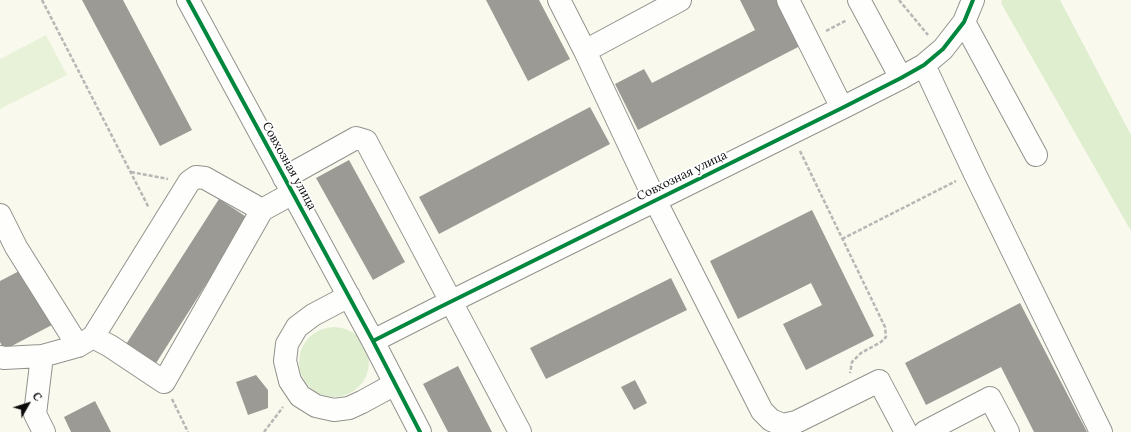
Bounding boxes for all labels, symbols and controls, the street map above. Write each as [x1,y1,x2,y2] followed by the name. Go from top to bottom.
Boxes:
[259,119,319,213] street label: Совхозная улица
[635,148,729,204] street label: Совхозная улица
[8,384,48,424] north arrow
[29,389,45,404] text: С

